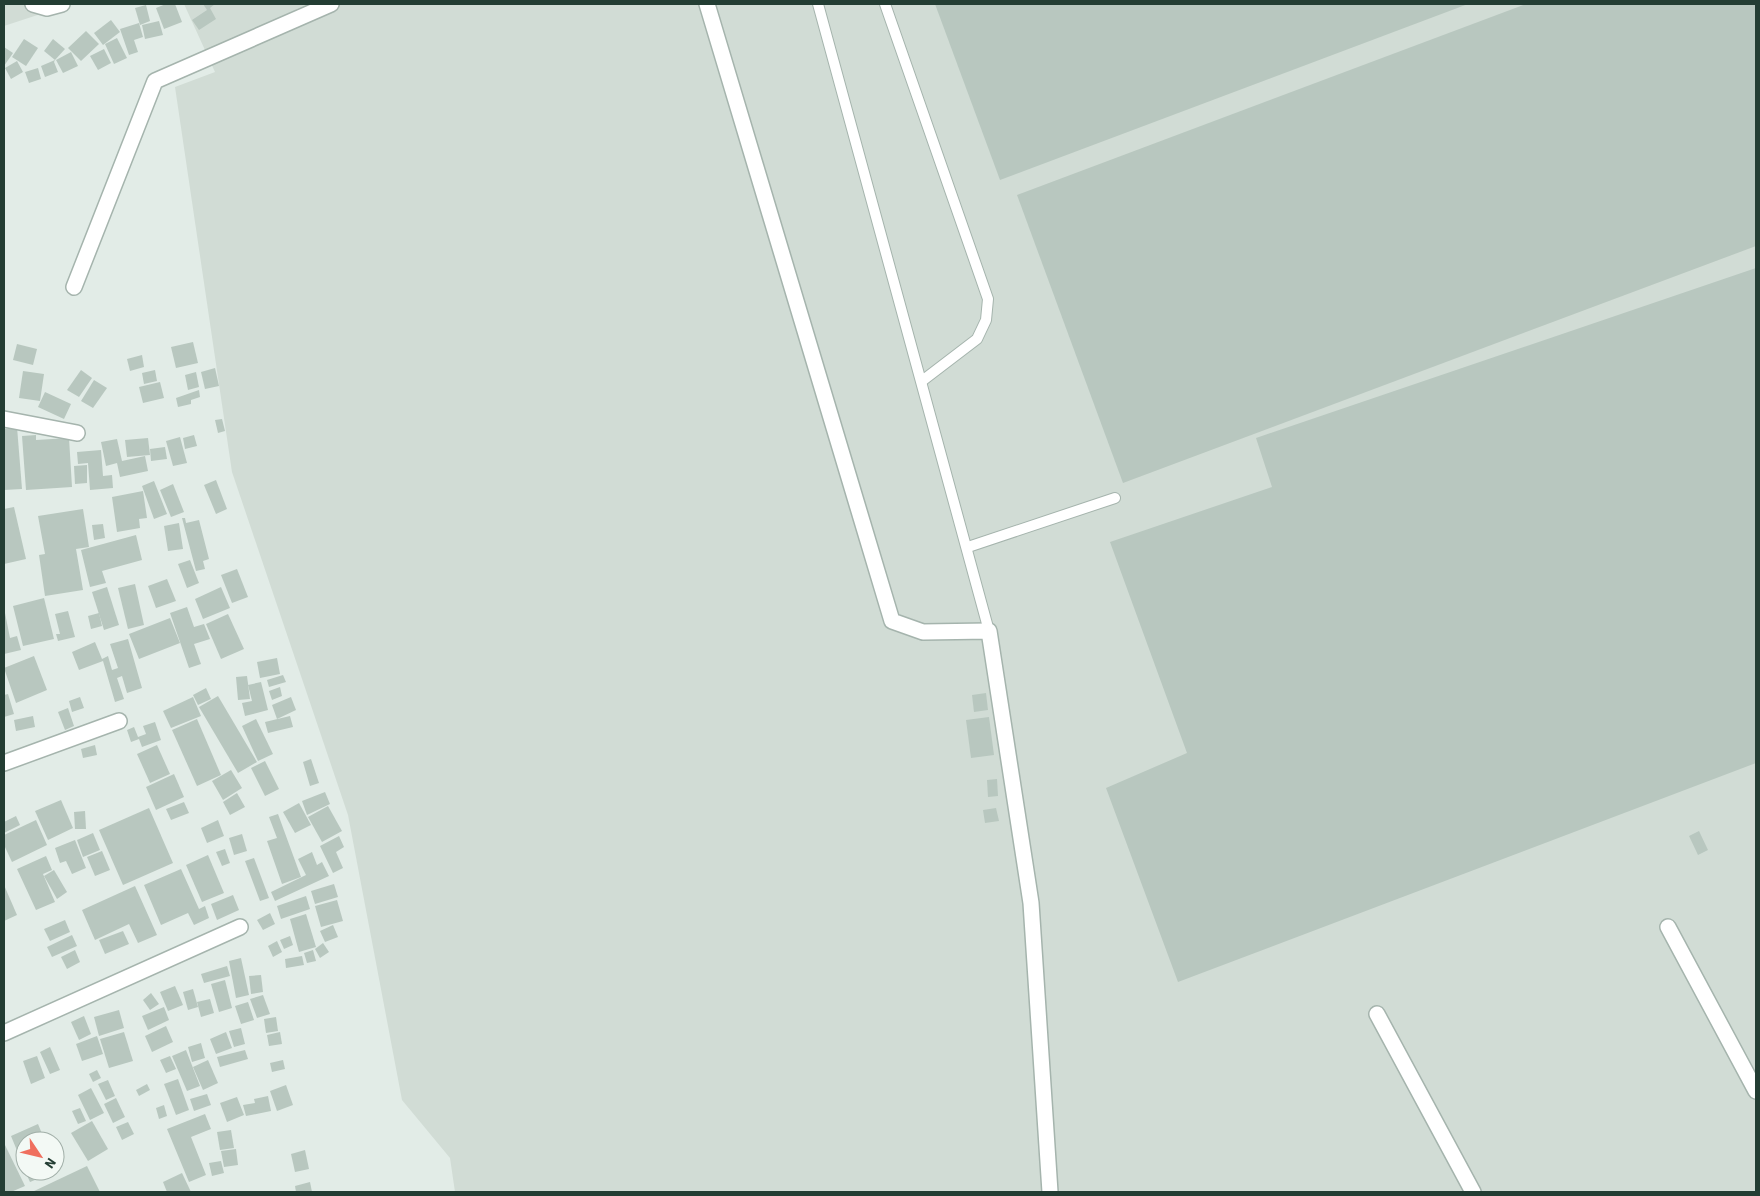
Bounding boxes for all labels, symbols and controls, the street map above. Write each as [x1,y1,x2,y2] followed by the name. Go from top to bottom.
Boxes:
[15,1131,65,1181] north arrow
[39,1153,61,1172] text: N

